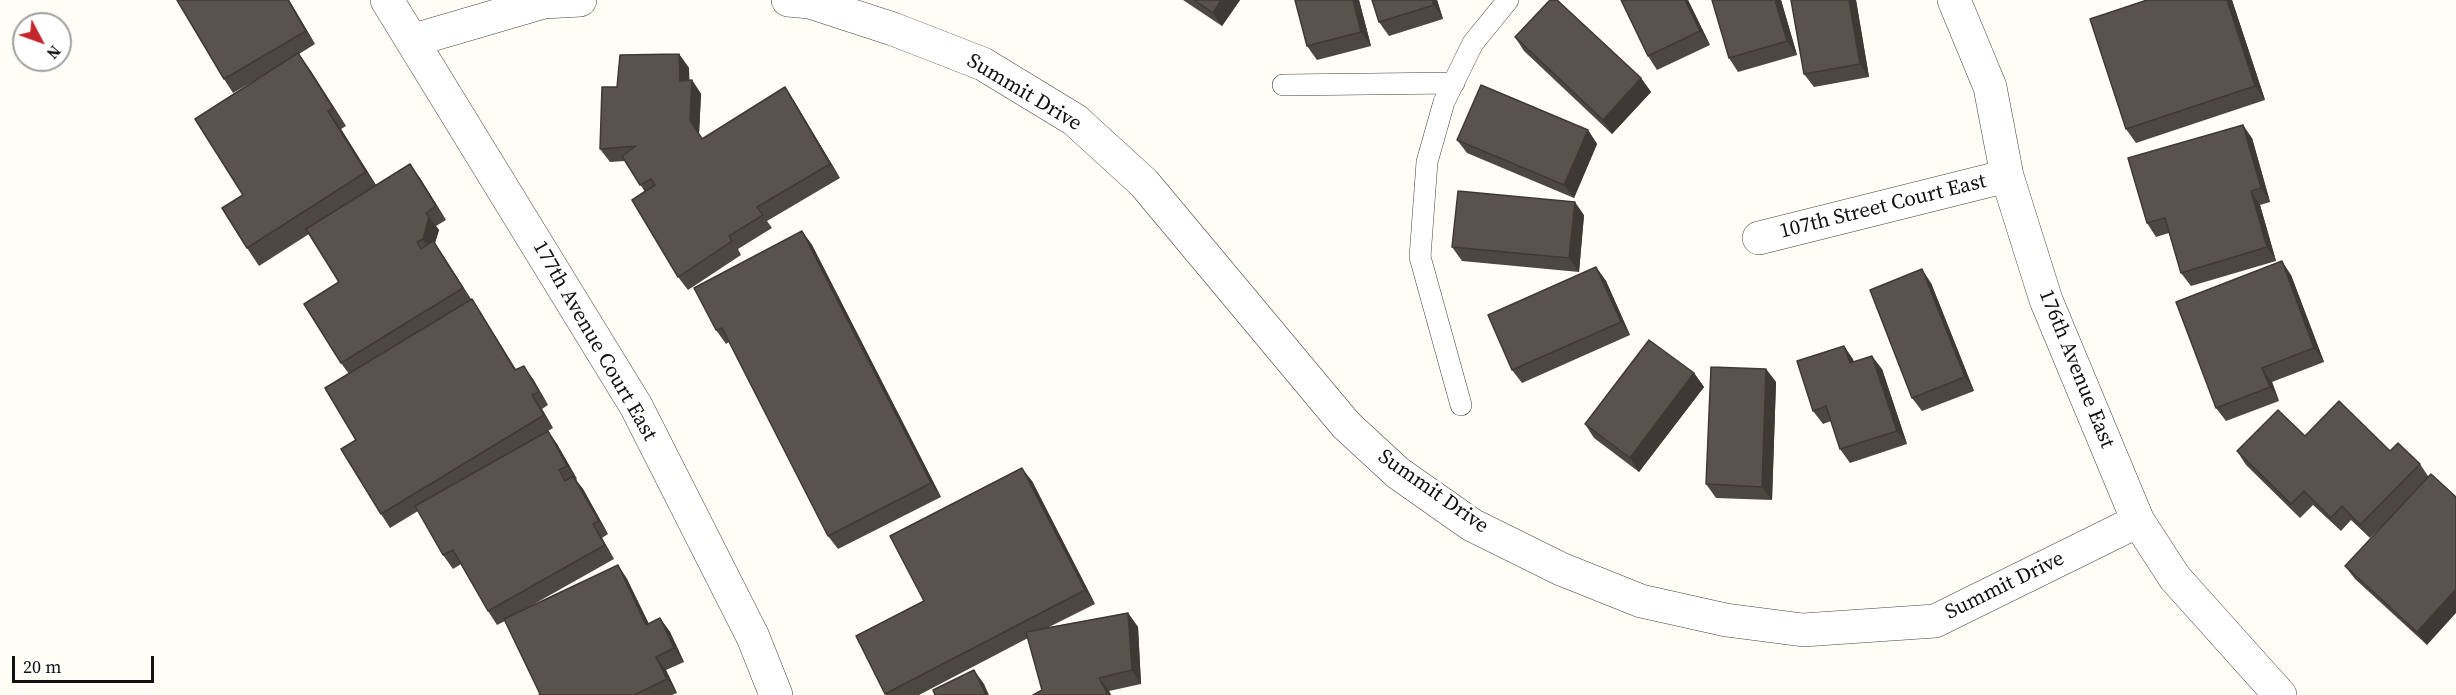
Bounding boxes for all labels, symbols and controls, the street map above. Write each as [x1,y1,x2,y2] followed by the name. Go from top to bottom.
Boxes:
[12,12,72,72] north arrow
[42,41,66,64] text: N
[962,49,1086,137] street label: Summit Drive
[1777,169,1989,245] street label: 107th Street Court East
[526,237,662,445] street label: 177th Avenue Court East
[2033,286,2119,452] street label: 176th Avenue East
[1373,445,1493,539] street label: Summit Drive
[1941,546,2069,626] street label: Summit Drive
[15,644,158,682] scale bar
[23,654,61,679] text: 20 m

